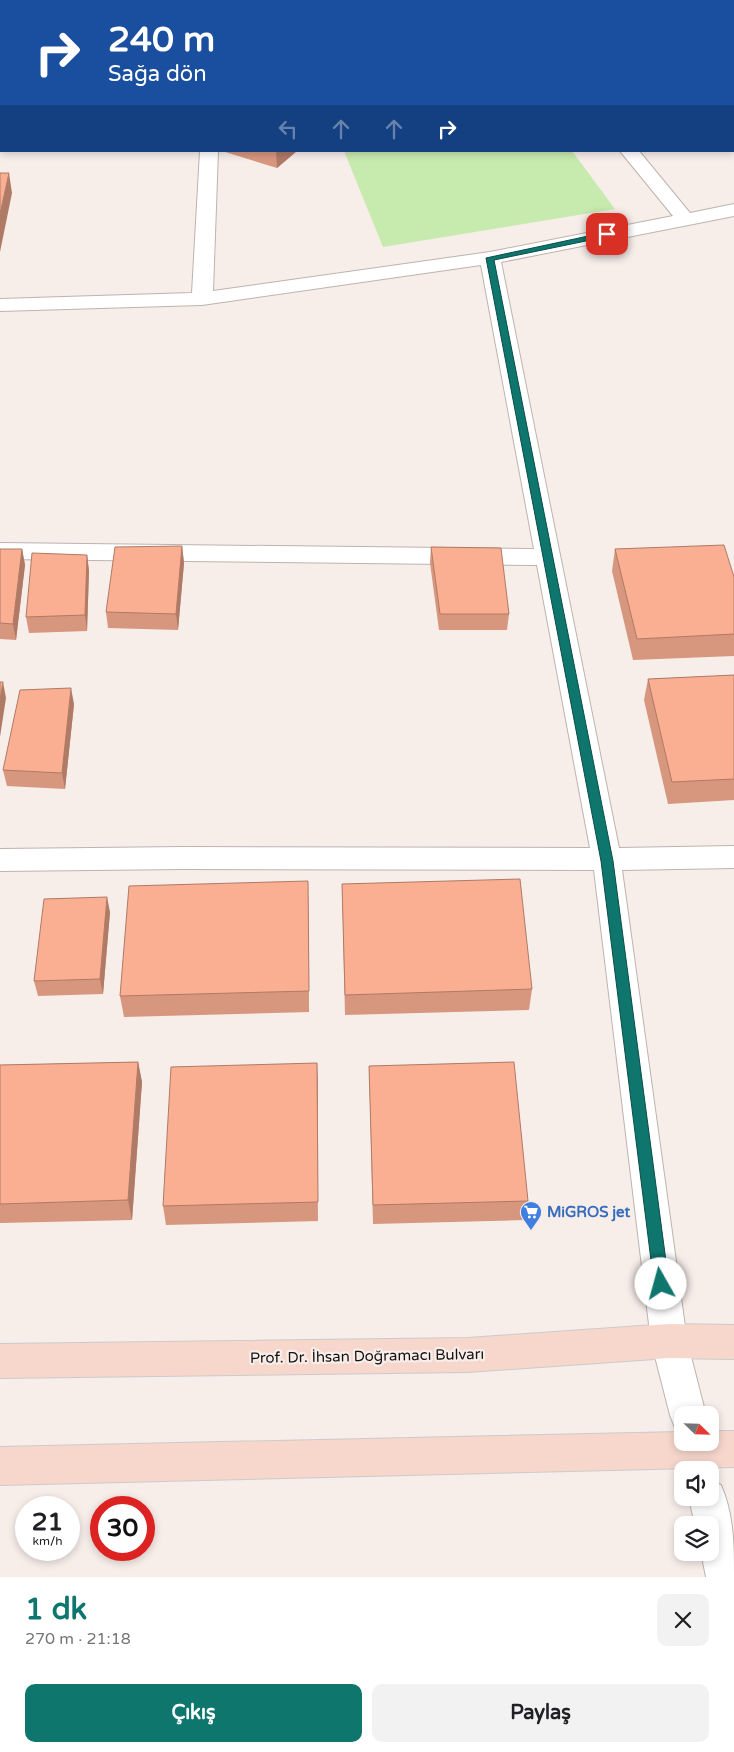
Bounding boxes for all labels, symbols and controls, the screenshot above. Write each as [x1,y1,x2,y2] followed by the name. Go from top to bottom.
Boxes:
[108,19,215,61] text: 240 m
[25,20,90,85] icon: right
[108,61,207,87] text: Sağa dön
[274,115,302,143] icon: left
[327,115,355,143] icon: ahead
[380,115,408,143] icon: ahead
[433,115,461,143] icon: right
[586,213,628,255] pin
[593,220,621,248] icon: arrive
[519,1200,543,1231] supermarket icon: MiGROS jet
[547,1203,631,1222] place label: MiGROS jet
[634,1257,686,1309] position arrow
[250,1345,484,1367] street label: Prof. Dr. İhsan Doğramacı Bulvarı
[674,1406,719,1451] north arrow
[674,1406,719,1561] map controls
[674,1461,719,1506] button: sound
[90,1496,155,1561] speed limit sign: 30
[32,1507,63,1537] text: 21
[674,1516,719,1561] button: layers
[32,1534,63,1548] text: km/h
[25,1591,87,1628] text: 1 dk
[657,1594,709,1646] button: close
[25,1629,131,1649] text: 270 m · 21:18
[25,1684,362,1742] button: Çıkış
[372,1684,709,1742] button: Paylaş

